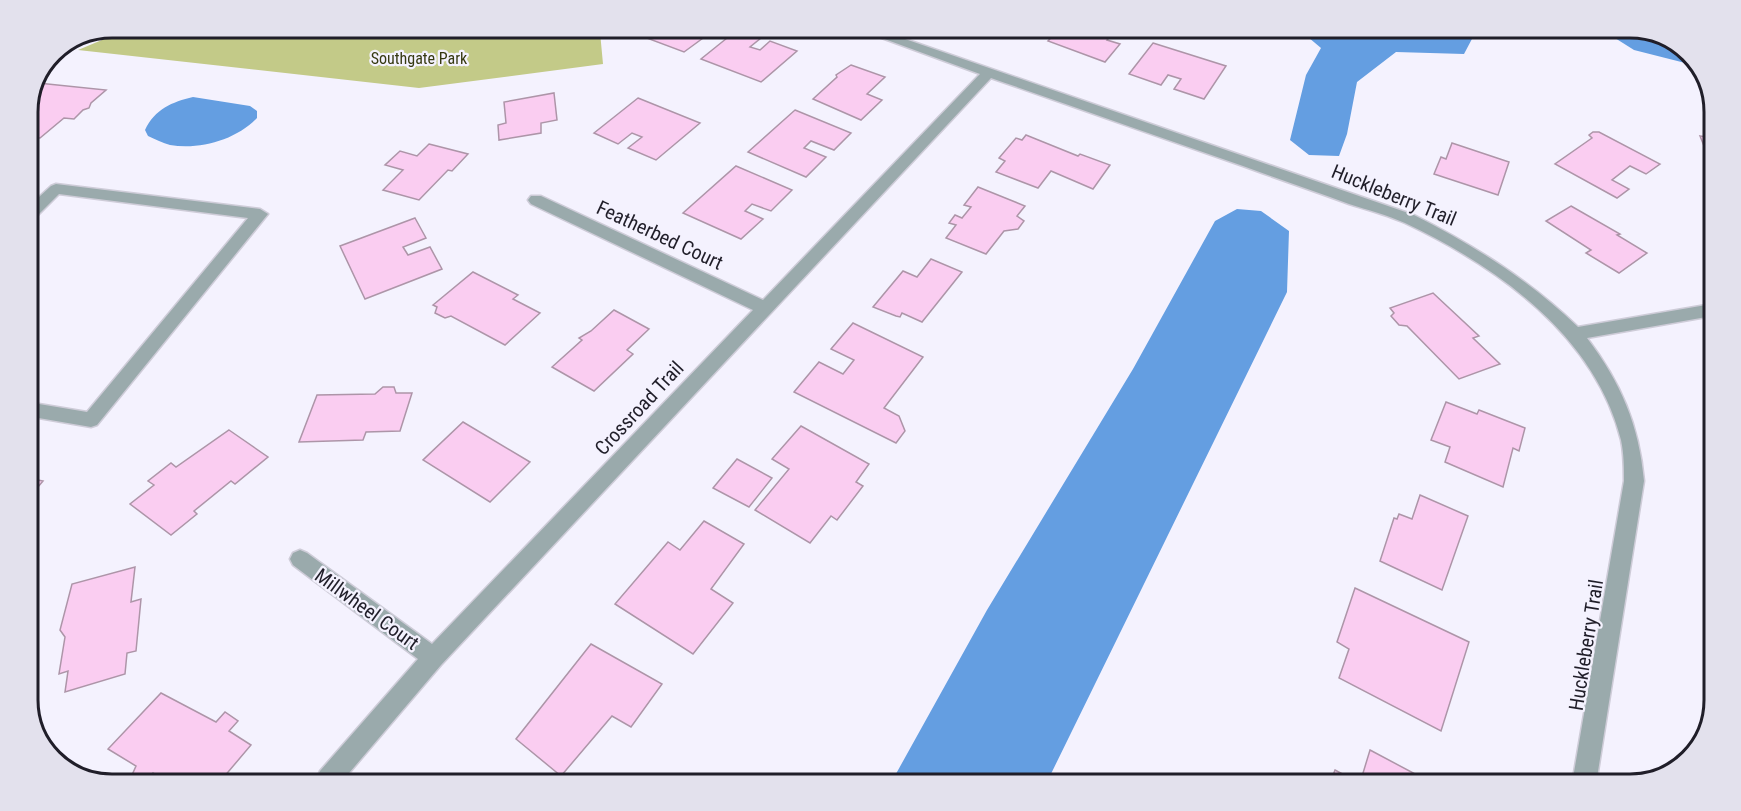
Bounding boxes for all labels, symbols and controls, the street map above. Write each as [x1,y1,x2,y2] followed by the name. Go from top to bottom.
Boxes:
[371,49,468,68] park label: Southgate Park
[1328,159,1460,231] street label: Huckleberry Trail
[593,195,727,275] street label: Featherbed Court
[590,356,688,460] street label: Crossroad Trail
[310,563,424,655] street label: Millwheel Court
[1564,578,1608,712] street label: Huckleberry Trail

